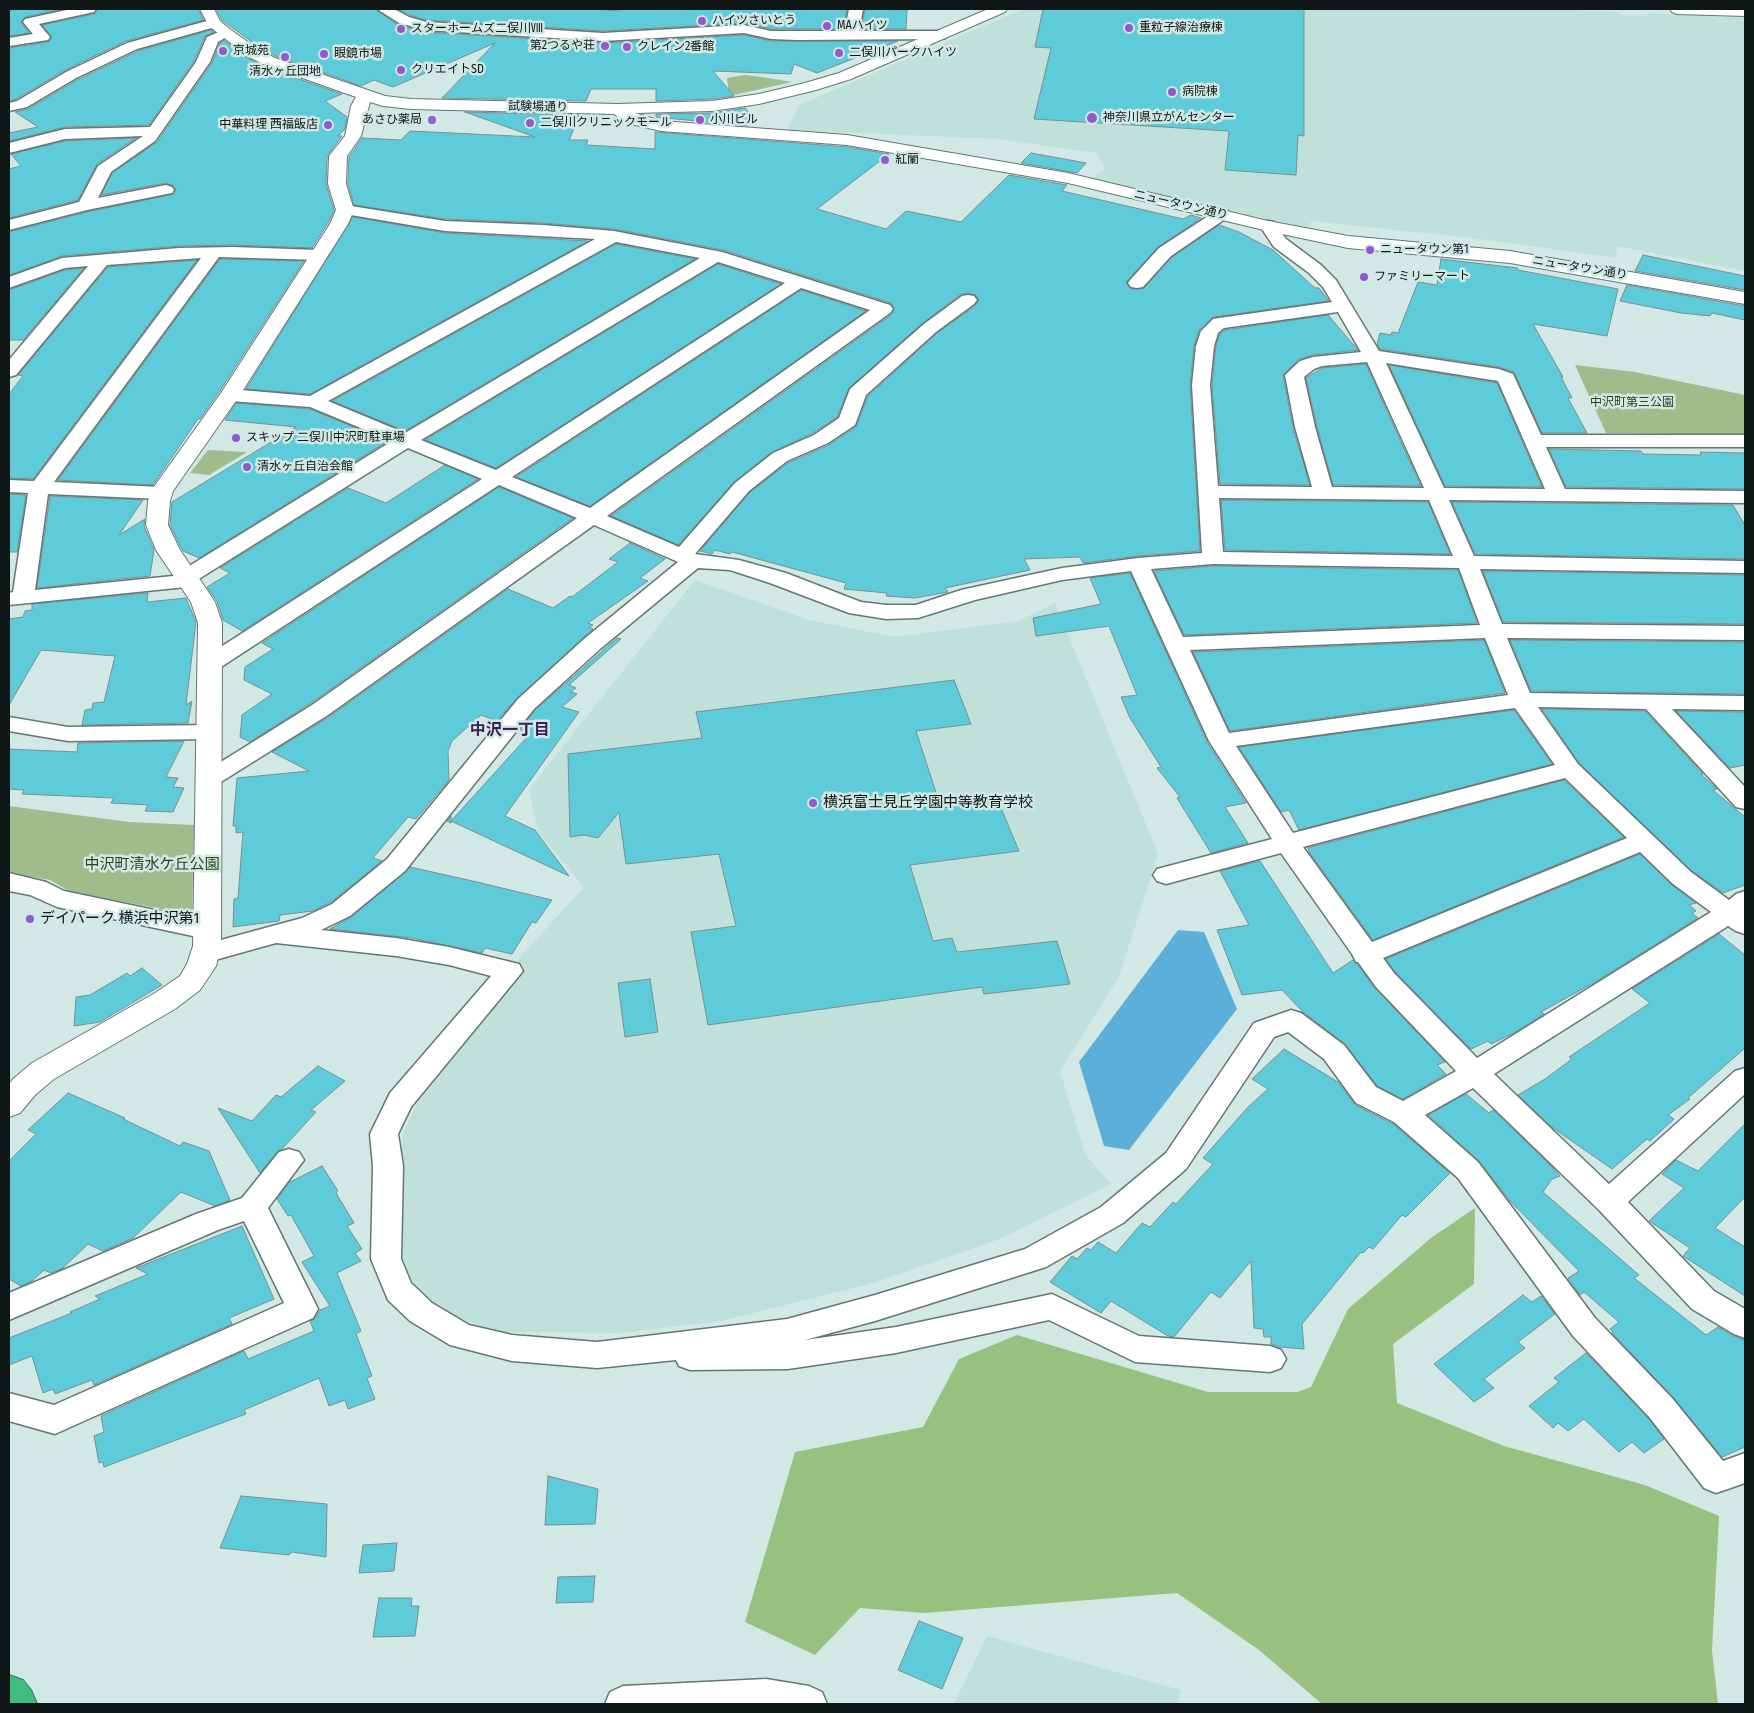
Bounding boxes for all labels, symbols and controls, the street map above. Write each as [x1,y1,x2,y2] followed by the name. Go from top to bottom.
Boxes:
[712,14,796,28] place label: ハイツさいとう
[696,15,708,27] marker: ハイツさいとう
[837,19,888,33] place label: MAハイツ
[821,20,833,32] marker: MAハイツ
[1139,21,1223,35] place label: 重粒子線治療棟
[411,22,543,36] place label: スターホームズ二俣川Ⅷ
[1123,22,1135,34] marker: 重粒子線治療棟
[395,23,407,35] marker: スターホームズ二俣川Ⅷ
[530,39,595,53] place label: 第2つるや荘
[599,40,611,52] marker: 第2つるや荘
[637,40,714,54] place label: クレイン2番館
[621,41,633,53] marker: クレイン2番館
[233,44,269,58] place label: 京城苑
[217,45,229,57] marker: 京城苑
[849,46,957,60] place label: 二俣川パークハイツ
[334,47,382,61] place label: 眼鏡市場
[833,47,845,59] marker: 二俣川パークハイツ
[318,48,330,60] marker: 眼鏡市場
[279,51,291,63] marker: 清水ヶ丘団地
[411,63,484,77] place label: クリエイトSD
[395,64,407,76] marker: クリエイトSD
[249,65,321,79] place label: 清水ヶ丘団地
[1182,85,1218,99] place label: 病院棟
[1166,86,1178,98] marker: 病院棟
[508,99,568,115] street label: 試験場通り
[1085,111,1099,125] marker: 神奈川県立がんセンター
[1103,111,1235,125] place label: 神奈川県立がんセンター
[362,113,422,127] place label: あさひ薬局
[710,113,758,127] place label: 小川ビル
[426,114,438,126] marker: あさひ薬局
[694,114,706,126] marker: 小川ビル
[540,116,672,130] place label: 二俣川クリニックモール
[524,117,536,129] marker: 二俣川クリニックモール
[219,118,318,132] place label: 中華料理 西福飯店
[322,119,334,131] marker: 中華料理 西福飯店
[895,153,919,167] place label: 紅蘭
[879,154,891,166] marker: 紅蘭
[1133,187,1229,223] street label: ニュータウン通り
[1380,243,1469,257] place label: ニュータウン第1
[1364,244,1376,256] marker: ニュータウン第1
[1531,253,1629,283] street label: ニュータウン通り
[1374,270,1470,284] place label: ファミリーマート
[1358,271,1370,283] marker: ファミリーマート
[1590,396,1674,410] park label: 中沢町第三公園
[246,431,405,445] place label: スキップ 二俣川中沢町駐車場
[230,432,242,444] marker: スキップ 二俣川中沢町駐車場
[257,460,353,474] place label: 清水ヶ丘自治会館
[241,461,253,473] marker: 清水ヶ丘自治会館
[470,721,550,741] district label: 中沢一丁目
[823,794,1033,812] place label: 横浜富士見丘学園中等教育学校
[807,797,819,809] marker: 横浜富士見丘学園中等教育学校
[85,856,219,874] park label: 中沢町清水ケ丘公園
[40,910,199,928] place label: デイパーク 横浜中沢第1
[24,913,36,925] marker: デイパーク 横浜中沢第1

